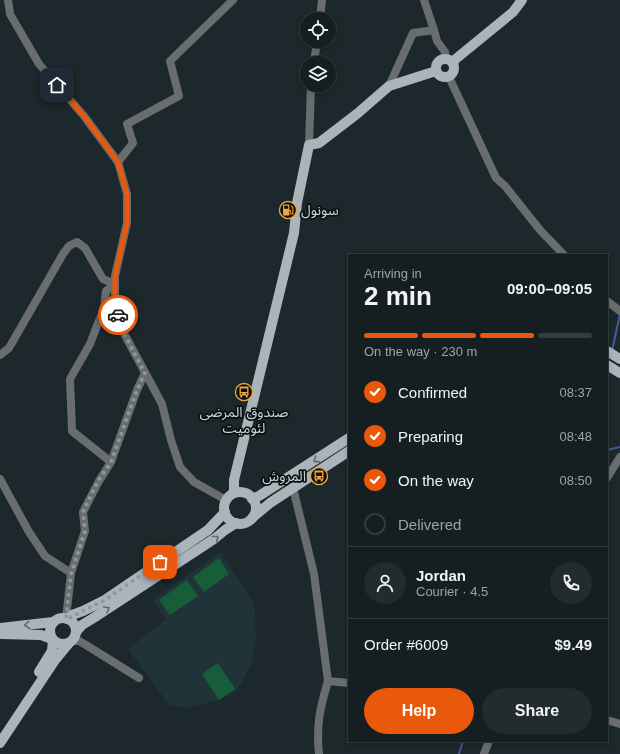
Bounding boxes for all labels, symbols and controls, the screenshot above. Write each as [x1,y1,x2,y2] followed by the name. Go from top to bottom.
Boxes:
[300,12,336,92] map controls
[300,12,336,48] button: locate
[300,56,336,92] button: layers
[40,68,74,102] pin
[46,74,68,96] icon: home
[278,200,298,220] fuel station icon: سونول
[301,202,339,219] place label: سونول
[364,266,422,281] text: Arriving in
[507,280,592,297] text: 09:00–09:05
[364,281,432,311] text: 2 min
[98,295,138,335] courier
[107,304,129,326] icon: car
[364,344,477,359] text: On the way · 230 m
[364,381,386,403] icon: check
[234,382,254,402] bus stop icon: صندوق المرضى لئوميت
[398,384,467,401] text: Confirmed
[559,385,592,400] text: 08:37
[199,404,289,437] place label: صندوق المرضى لئوميت
[364,425,386,447] icon: check
[398,428,463,445] text: Preparing
[559,429,592,444] text: 08:48
[313,455,320,462] one-way arrow
[309,466,329,486] bus stop icon: المروش
[262,468,306,485] place label: المروش
[364,469,386,491] icon: check
[398,472,474,489] text: On the way
[559,473,592,488] text: 08:50
[398,516,461,533] text: Delivered
[211,535,218,542] one-way arrow
[143,545,177,579] pin
[149,551,171,573] icon: bag
[364,562,406,604] button: person
[550,562,592,604] button: phone
[416,567,466,584] text: Jordan
[416,584,488,599] text: Courier · 4.5
[103,607,110,614] one-way arrow
[24,620,30,629] one-way arrow
[364,636,448,653] text: Order #6009
[554,636,592,653] text: $9.49
[364,688,474,734] button: Help
[482,688,592,734] button: Share

